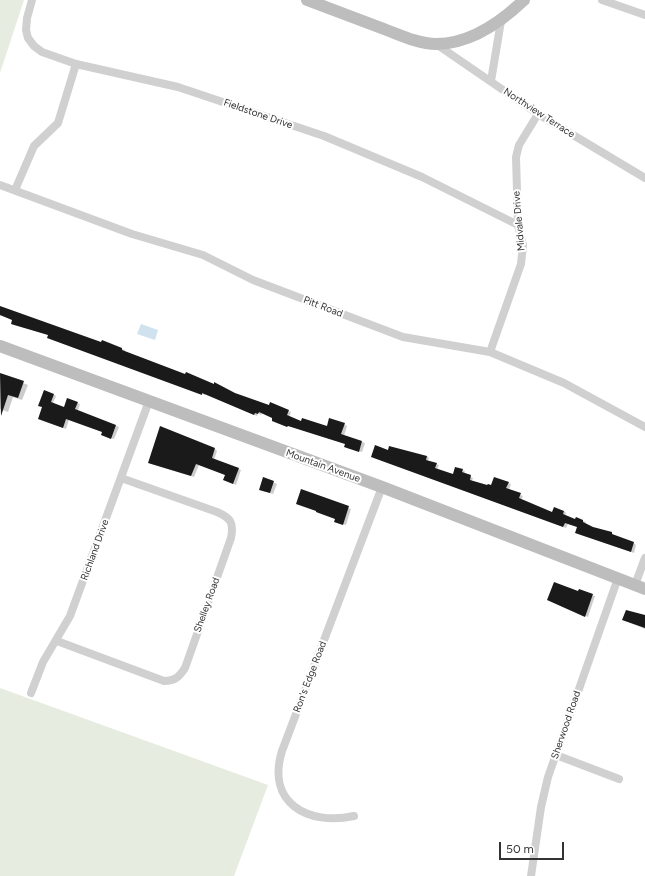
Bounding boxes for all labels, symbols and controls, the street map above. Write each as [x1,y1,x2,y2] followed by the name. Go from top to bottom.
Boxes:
[501,86,577,140] street label: Northview Terrace
[222,97,294,131] street label: Fieldstone Drive
[510,191,528,251] street label: Midvale Drive
[302,294,344,320] street label: Pitt Road
[284,447,362,485] street label: Mountain Avenue
[78,518,112,582] street label: Richland Drive
[192,576,222,634] street label: Shelley Road
[291,640,329,714] street label: Ron's Edge Road
[549,689,583,761] street label: Sherwood Road
[501,834,566,860] scale bar
[506,842,534,856] text: 50 m

